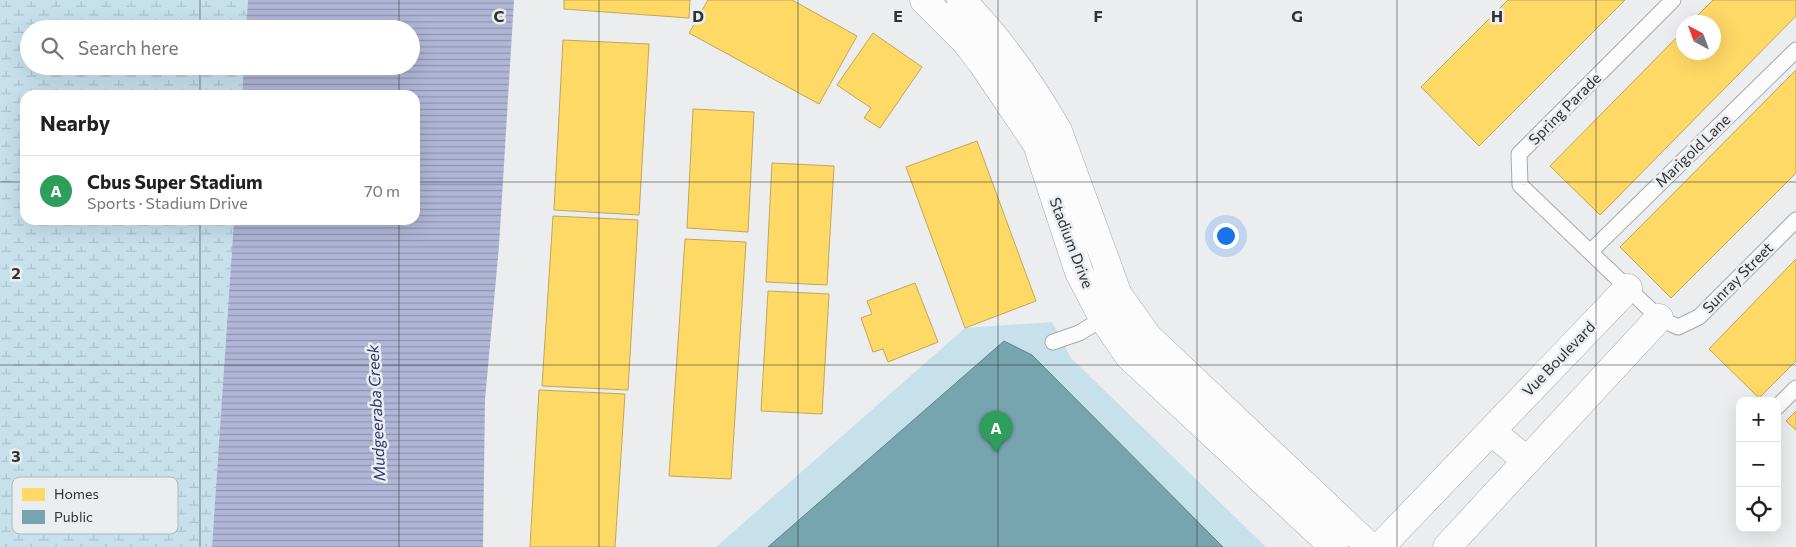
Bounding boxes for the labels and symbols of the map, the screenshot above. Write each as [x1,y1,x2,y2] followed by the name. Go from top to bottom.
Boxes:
[494,6,505,25] text: C
[692,6,704,25] text: D
[893,6,903,25] text: E
[1093,6,1103,25] text: F
[1291,6,1303,25] text: G
[1491,6,1503,25] text: H
[1676,15,1721,60] north arrow
[1524,68,1604,148] street label: Spring Parade
[1651,110,1734,190] street label: Marigold Lane
[1046,195,1098,291] street label: Stadium Drive
[1213,223,1239,249] your location
[1698,238,1776,316] street label: Sunray Street
[11,263,21,282] text: 2
[1518,317,1598,399] street label: Vue Boulevard
[362,344,389,482] water label: Mudgeeraba Creek
[980,411,1012,452] pin: A
[11,446,21,465] text: 3
[12,477,178,534] legend
[54,485,99,502] text: Homes
[54,508,93,525] text: Public

